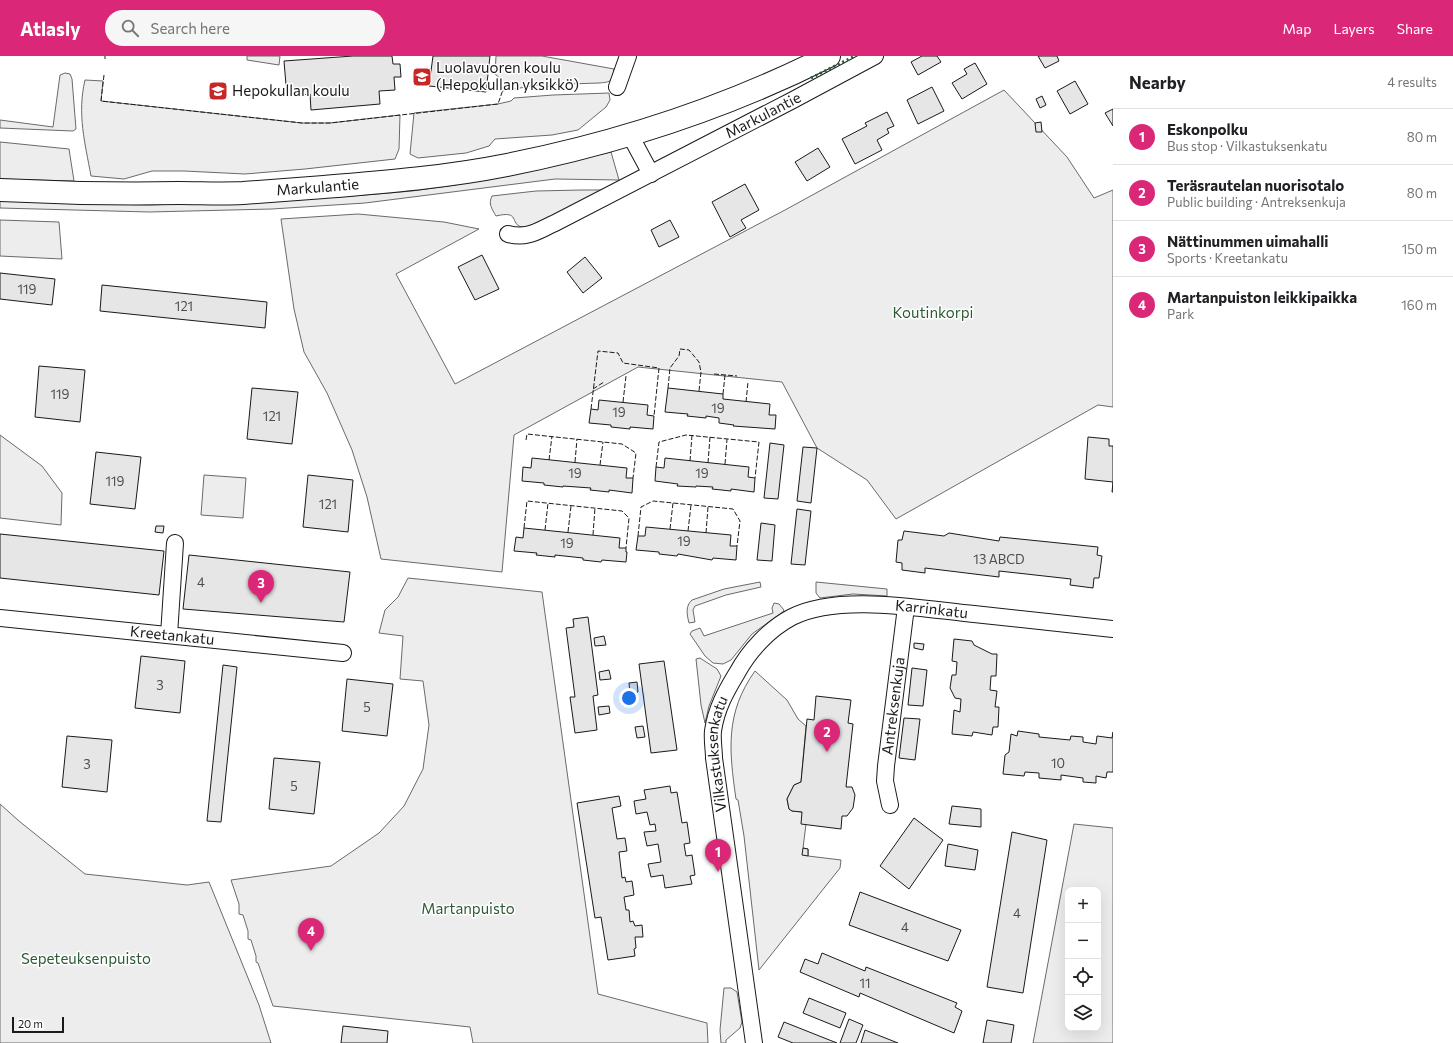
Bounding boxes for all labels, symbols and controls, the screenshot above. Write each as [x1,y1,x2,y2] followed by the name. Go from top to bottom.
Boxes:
[105,10,385,46] search box
[20,17,81,40] text: Atlasly
[119,17,141,39] icon: search
[151,19,230,37] text: Search here
[1283,20,1311,37] text: Map
[1333,20,1375,37] text: Layers
[1397,20,1433,37] text: Share
[436,58,579,93] place label: Luolavuoren koulu (Hepokullan yksikkö)
[411,66,433,88] school or university icon: Luolavuoren koulu (Hepokullan yksikkö)
[1129,72,1186,93] text: Nearby
[1387,74,1437,90] text: 4 results
[207,80,229,102] school or university icon: Hepokullan koulu
[232,81,350,99] place label: Hepokullan koulu
[722,87,804,142] street label: Markulantie
[1167,120,1248,138] text: Eskonpolku
[1139,129,1145,145] text: 1
[1407,129,1437,145] text: 80 m
[1167,138,1327,154] text: Bus stop · Vilkastuksenkatu
[276,174,360,199] street label: Markulantie
[1167,176,1344,194] text: Teräsrautelan nuorisotalo
[1138,185,1146,201] text: 2
[1407,185,1437,201] text: 80 m
[1167,194,1346,210] text: Public building · Antreksenkuja
[1167,232,1328,250] text: Nättinummen uimahalli
[1138,241,1146,257] text: 3
[1402,241,1437,257] text: 150 m
[1167,250,1288,266] text: Sports · Kreetankatu
[17,281,37,297] house number: 119
[1167,288,1357,306] text: Martanpuiston leikkipaikka
[1138,297,1146,313] text: 4
[1401,297,1437,313] text: 160 m
[175,298,193,314] house number: 121
[893,303,973,321] park label: Koutinkorpi
[1167,306,1194,322] text: Park
[50,386,70,402] house number: 119
[711,400,725,416] house number: 19
[612,404,626,420] house number: 19
[263,408,281,424] house number: 121
[568,465,582,481] house number: 19
[695,465,709,481] house number: 19
[105,473,125,489] house number: 119
[319,496,337,512] house number: 121
[677,533,691,549] house number: 19
[560,535,574,551] house number: 19
[973,551,1025,567] house number: 13 ABCD
[248,570,274,603] pin: 3
[197,574,205,590] house number: 4
[894,596,969,621] street label: Karrinkatu
[129,621,215,648] street label: Kreetankatu
[877,656,908,756] street label: Antreksenkuja
[156,677,164,693] house number: 3
[619,688,639,708] your location
[703,693,731,813] street label: Vilkastuksenkatu
[363,699,371,715] house number: 5
[814,719,840,752] pin: 2
[1051,755,1065,771] house number: 10
[83,756,91,772] house number: 3
[290,778,298,794] house number: 5
[705,839,731,872] pin: 1
[1065,887,1101,1031] map controls
[1065,887,1101,923] button: +
[421,899,515,917] park label: Martanpuisto
[1013,905,1021,921] house number: 4
[298,918,324,951] pin: 4
[901,919,909,935] house number: 4
[1065,923,1101,959] button: −
[21,949,151,967] park label: Sepeteuksenpuisto
[1065,959,1101,995] button: locate
[859,975,871,991] house number: 11
[1065,995,1101,1031] button: layers
[12,1015,64,1034] scale bar
[18,1017,43,1030] text: 20 m

